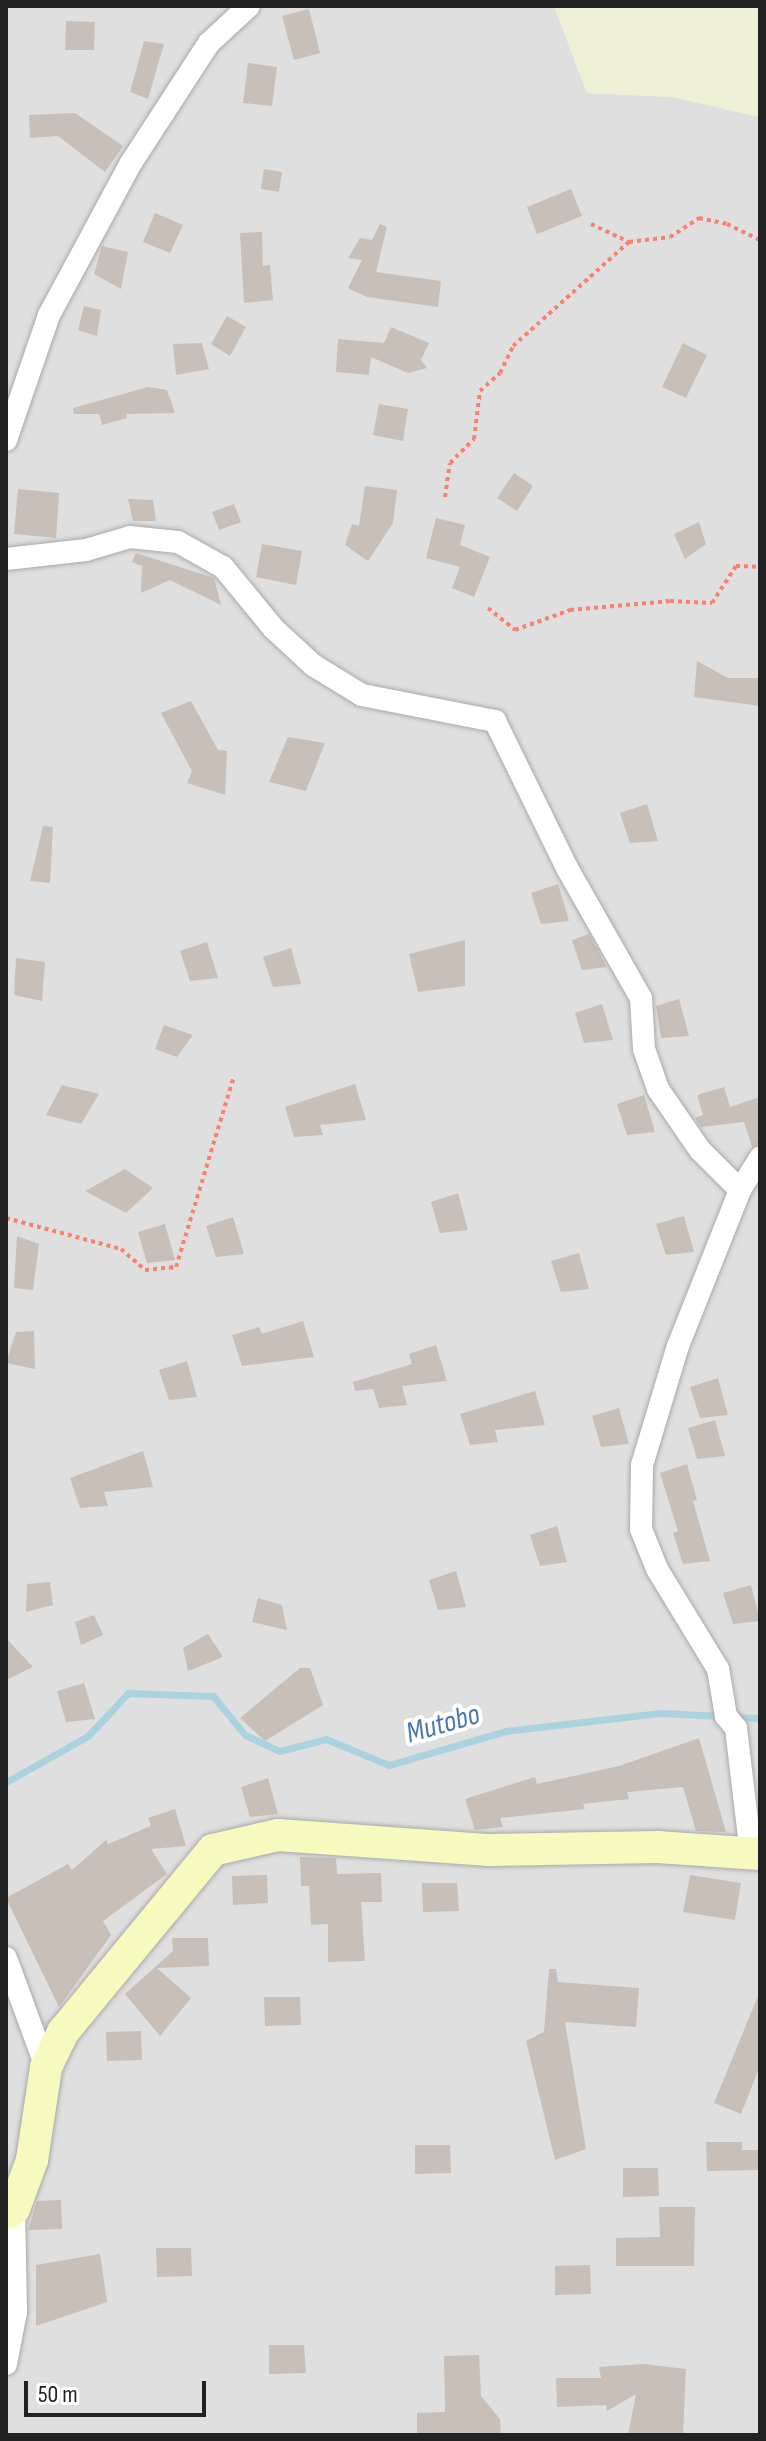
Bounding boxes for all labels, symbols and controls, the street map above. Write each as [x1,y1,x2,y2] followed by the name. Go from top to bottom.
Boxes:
[402,1696,484,1752] water label: Mutobo
[28,2365,210,2415] scale bar
[38,2380,78,2409] text: 50 m

